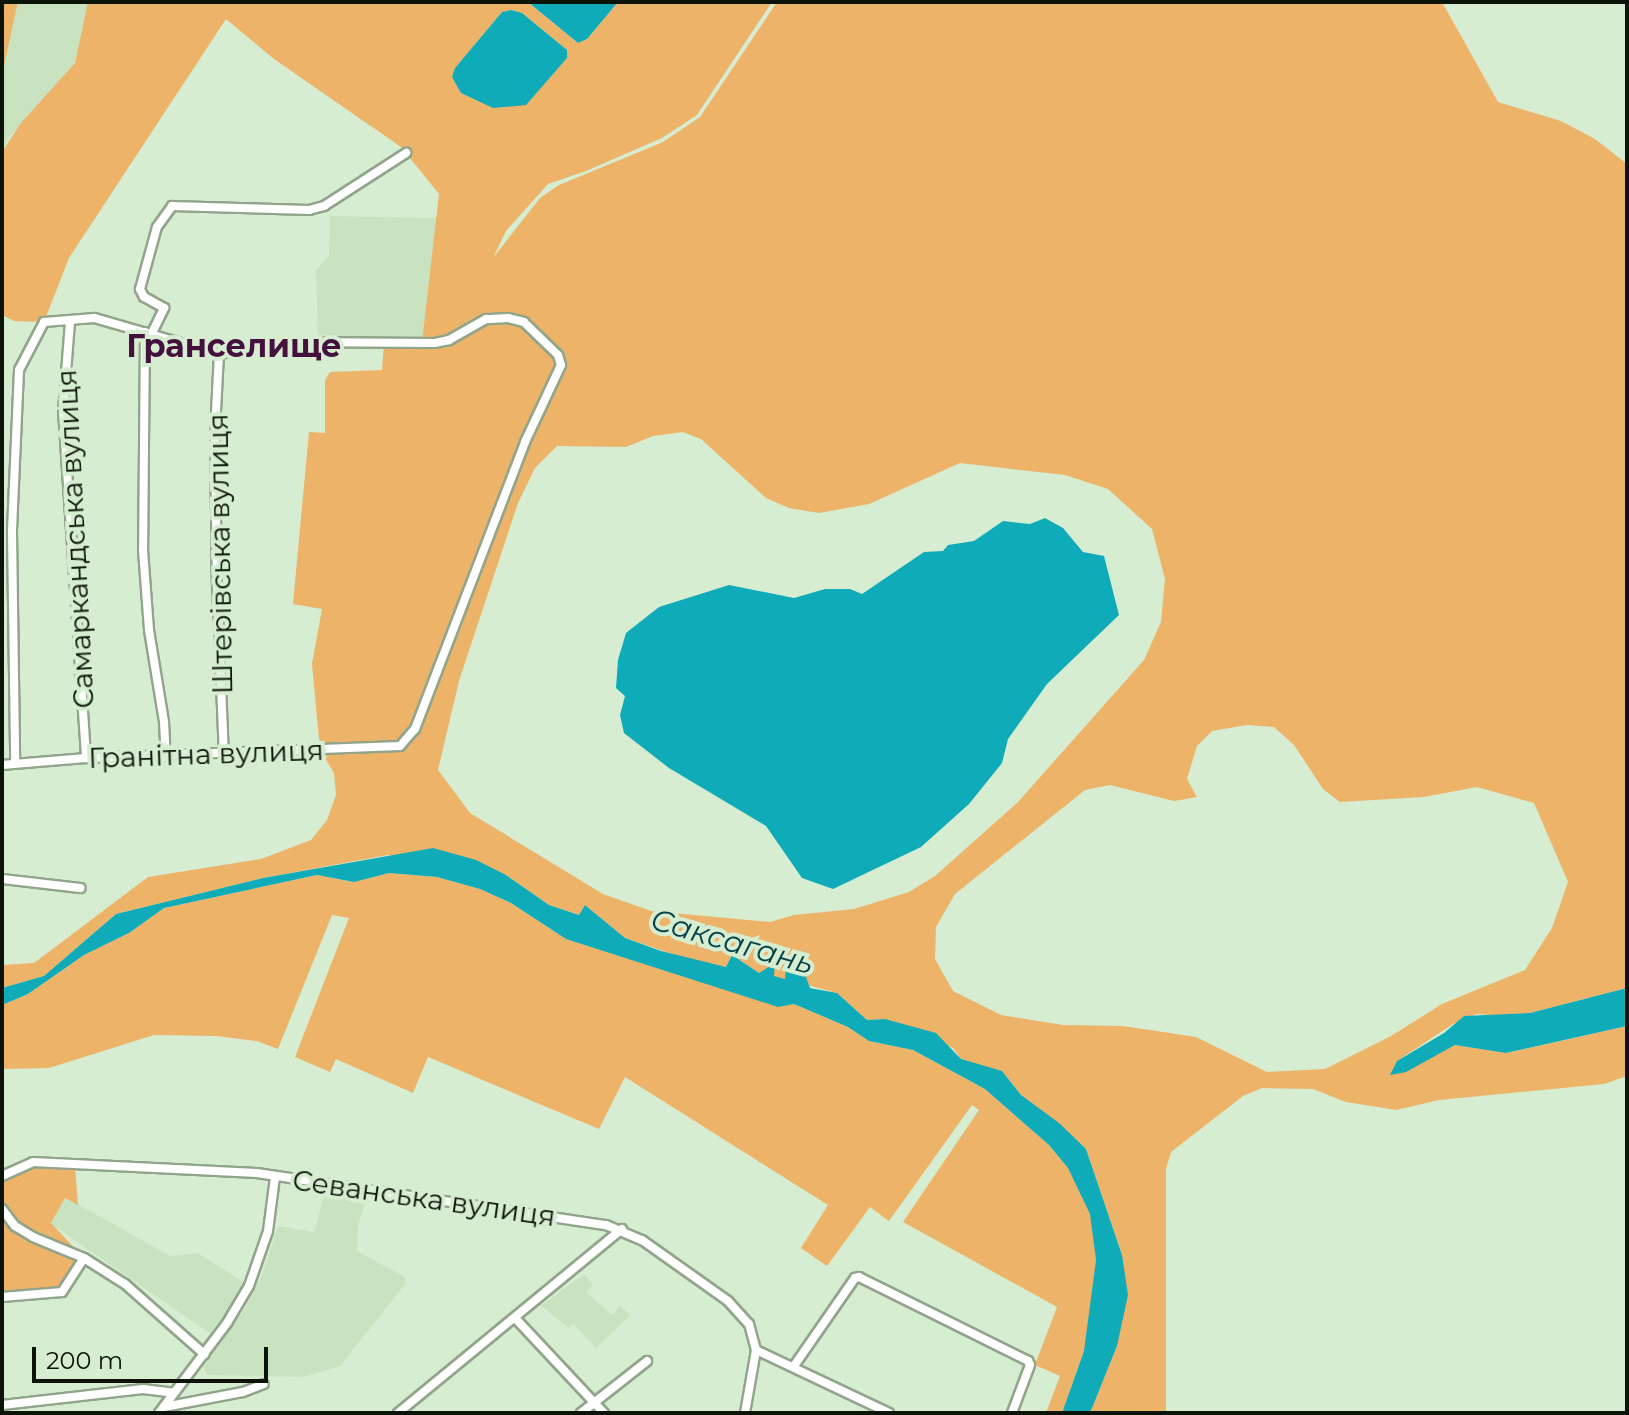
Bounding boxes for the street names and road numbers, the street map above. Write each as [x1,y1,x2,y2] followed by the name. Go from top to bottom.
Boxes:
[49,369,101,709] street label: Самаркандська вулиця
[201,413,239,695] street label: Штерівська вулиця
[88,733,324,775] street label: Гранітна вулиця
[290,1163,558,1233] street label: Севанська вулиця

